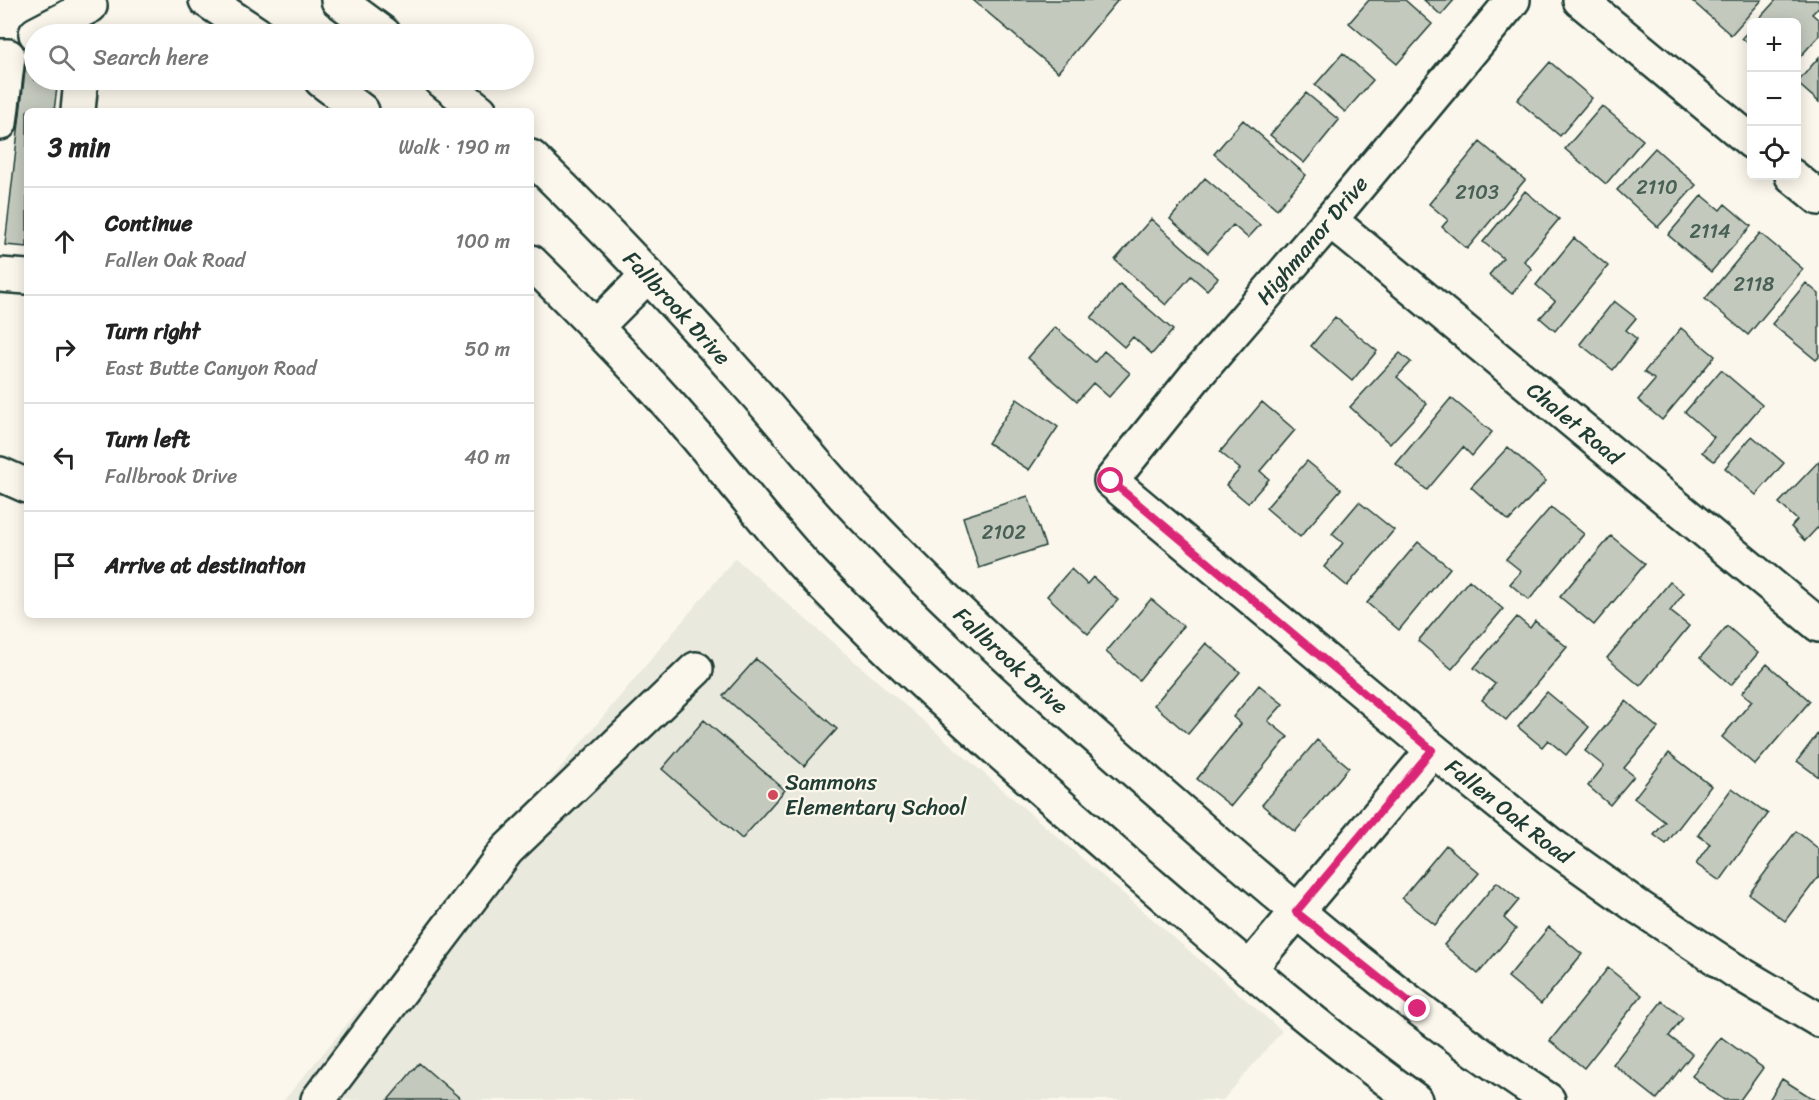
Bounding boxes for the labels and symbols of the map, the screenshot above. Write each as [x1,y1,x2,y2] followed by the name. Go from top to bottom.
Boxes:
[1246,166,1378,314] street label: Highmanor Drive
[1636,170,1678,205] house number: 2110
[1455,175,1499,210] house number: 2103
[1689,214,1731,249] house number: 2114
[614,241,741,374] street label: Fallbrook Drive
[1734,267,1774,302] house number: 2118
[1518,371,1633,476] street label: Chalet Road
[1097,467,1123,493] route start
[982,515,1027,550] house number: 2102
[944,597,1078,724] street label: Fallbrook Drive
[1437,747,1583,875] street label: Fallen Oak Road
[785,763,967,827] place label: Sammons Elementary School
[766,788,780,802] marker: Sammons Elementary School
[1404,995,1430,1021] route end

